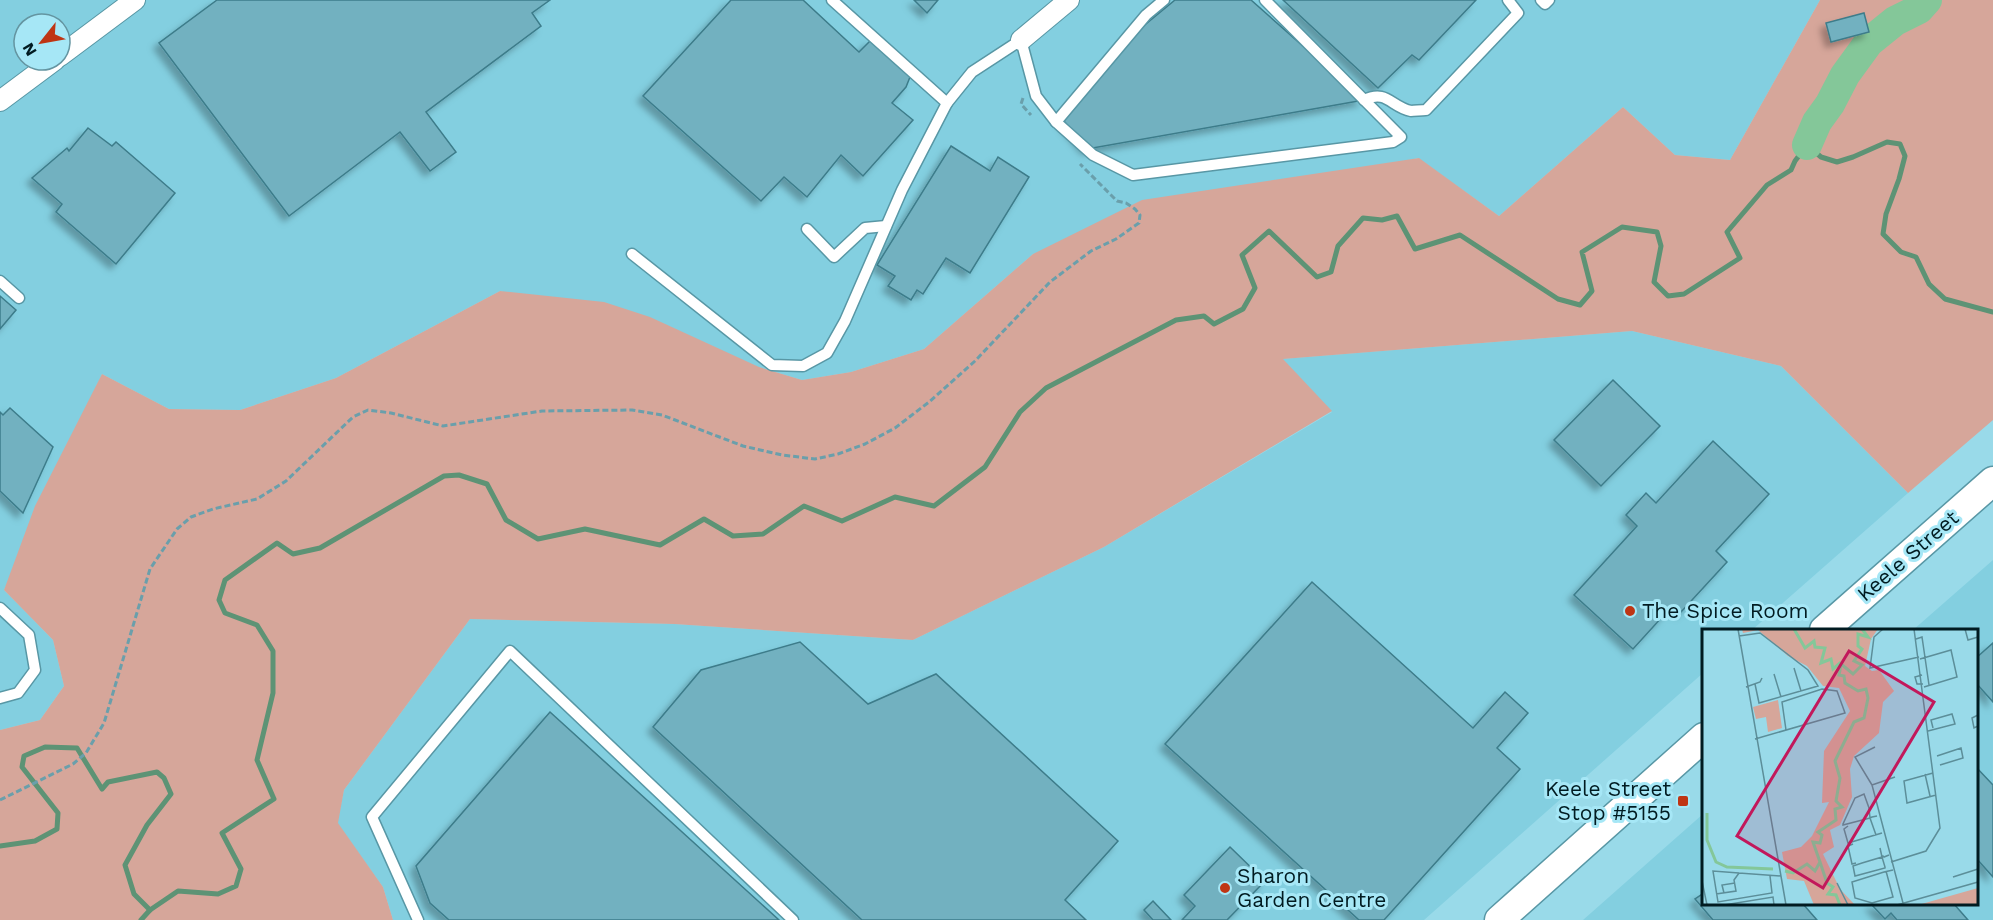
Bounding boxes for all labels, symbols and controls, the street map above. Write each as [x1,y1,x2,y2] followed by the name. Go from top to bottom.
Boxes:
[12,12,72,72] north arrow
[18,39,41,59] text: N
[1852,505,1964,606] street label: Keele Street
[1642,598,1809,623] place label: The Spice Room
[1623,604,1637,618] marker: The Spice Room
[1702,629,1978,905] inset map
[1545,776,1671,825] place label: Keele Street Stop #5155
[1676,794,1690,808] marker: Keele Street Stop #5155
[1237,863,1386,912] place label: Sharon Garden Centre
[1218,881,1232,895] marker: Sharon Garden Centre

